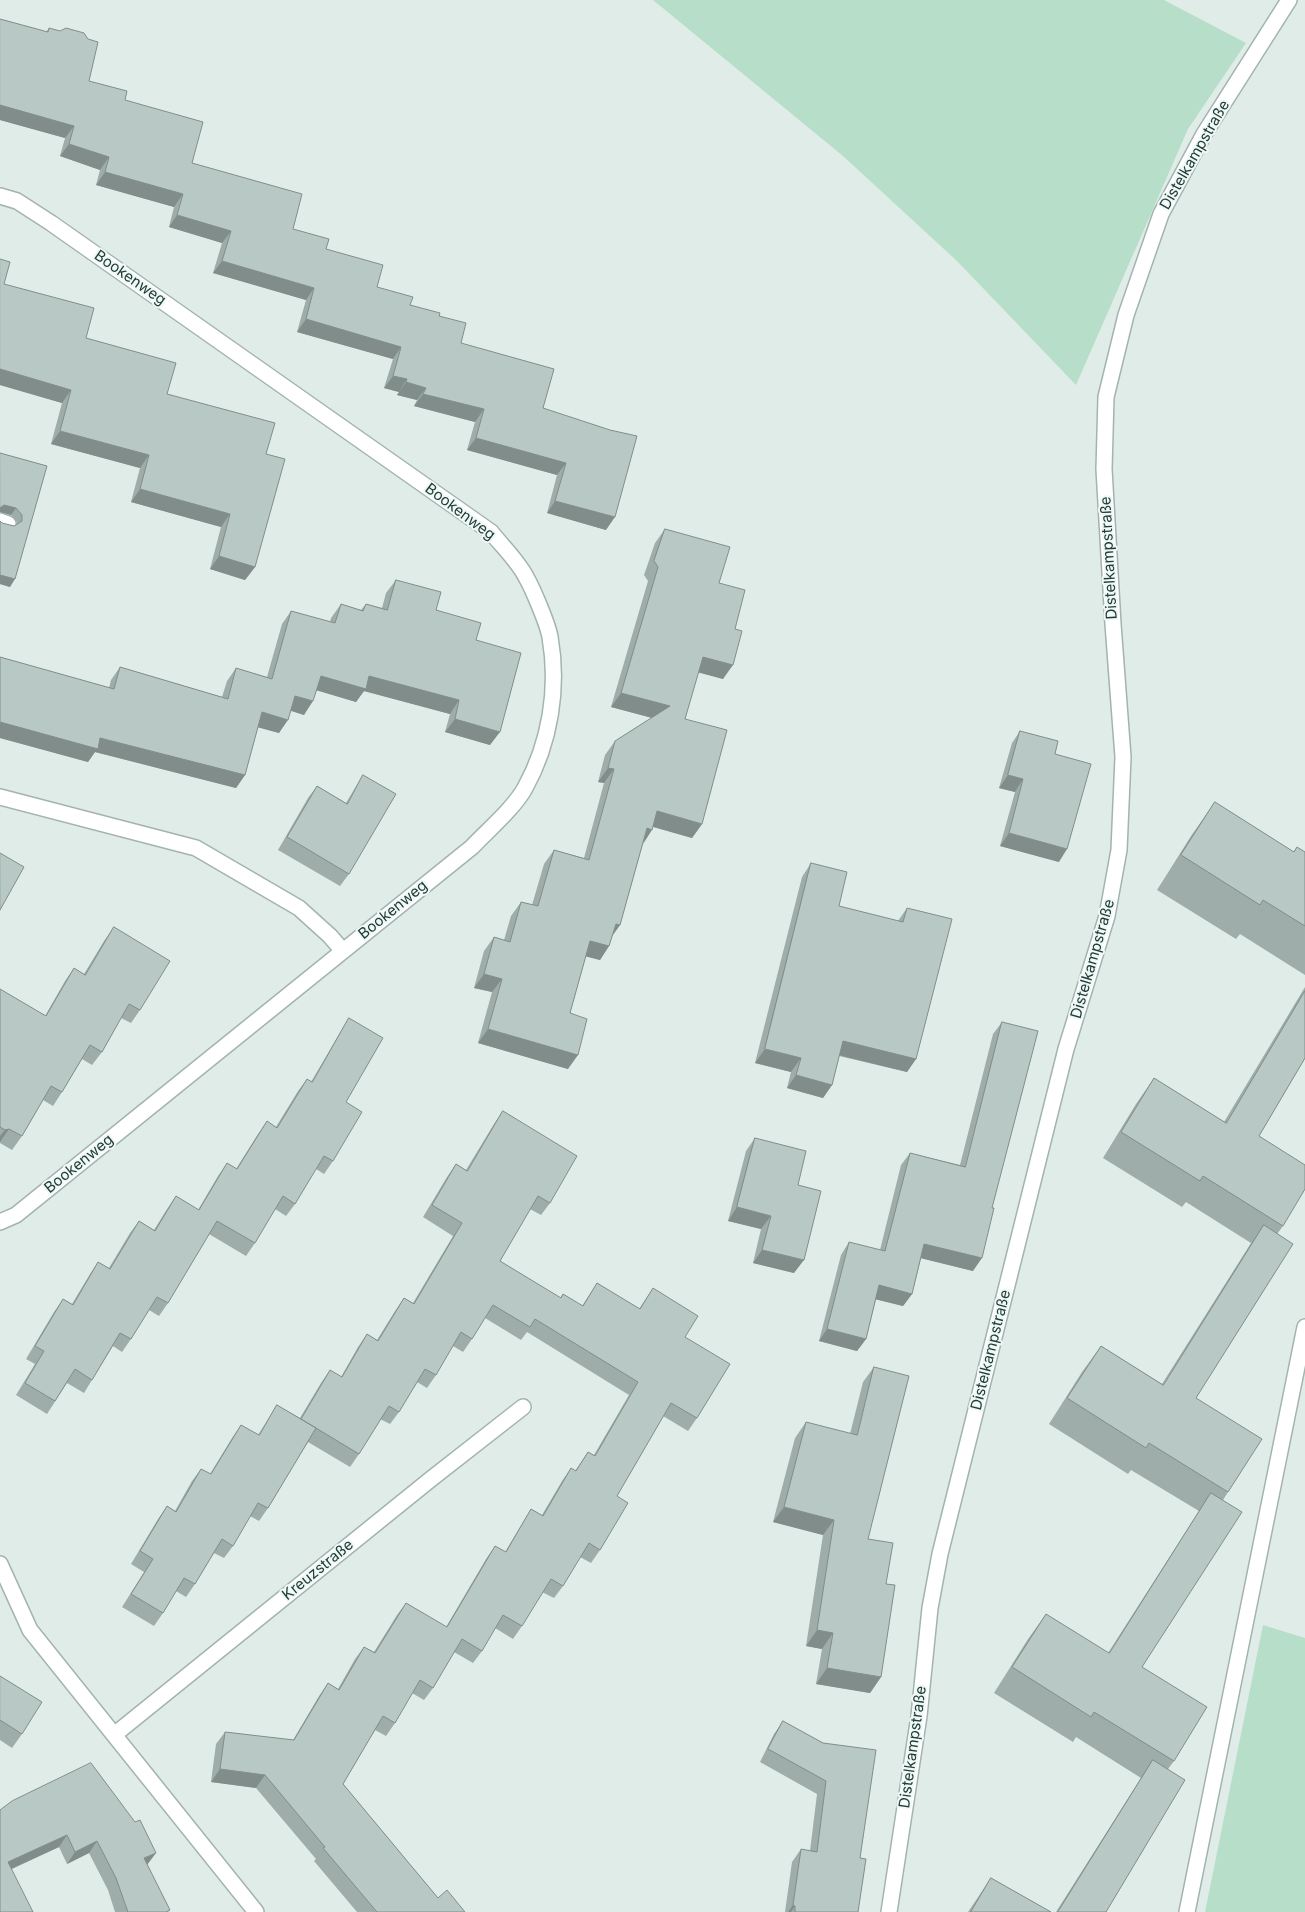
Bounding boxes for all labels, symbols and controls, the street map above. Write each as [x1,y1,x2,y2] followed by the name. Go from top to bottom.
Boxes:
[1156,97,1234,213] street label: Distelkampstraße
[91,247,169,309] street label: Bookenweg
[421,480,499,544] street label: Bookenweg
[1097,496,1121,620] street label: Distelkampstraße
[355,877,431,943] street label: Bookenweg
[1067,897,1119,1021] street label: Distelkampstraße
[41,1131,117,1197] street label: Bookenweg
[967,1288,1015,1412] street label: Distelkampstraße
[279,1536,357,1604] street label: Kreuzstraße
[896,1685,930,1809] street label: Distelkampstraße

